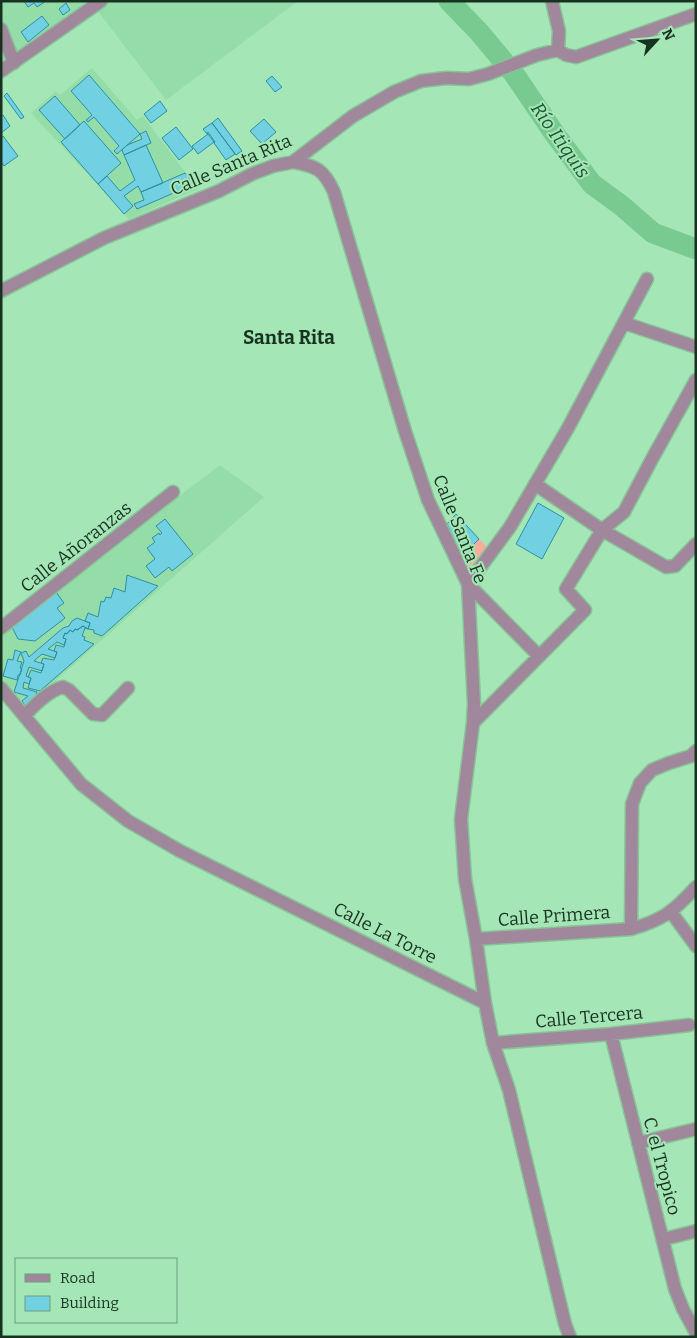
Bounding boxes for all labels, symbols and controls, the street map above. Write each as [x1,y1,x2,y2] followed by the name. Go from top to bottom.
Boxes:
[632,15,682,65] north arrow
[658,26,678,43] text: N
[526,98,595,183] water label: Río Itiquís
[167,130,295,200] street label: Calle Santa Rita
[243,326,335,349] district label: Santa Rita
[428,471,492,587] street label: Calle Santa Fe
[16,497,136,597] street label: Calle Añoranzas
[330,898,440,968] street label: Calle La Torre
[497,901,611,931] street label: Calle Primera
[534,1001,644,1033] street label: Calle Tercera
[638,1115,686,1217] street label: C. el Tropico
[15,1258,178,1323] legend
[60,1269,95,1287] text: Road
[60,1294,119,1312] text: Building

